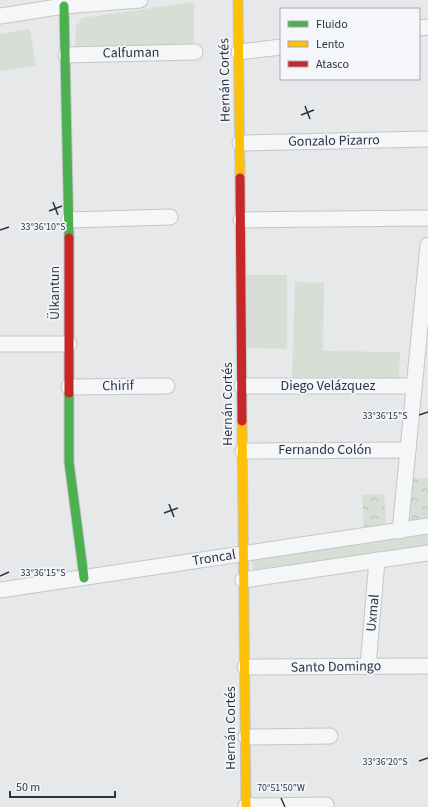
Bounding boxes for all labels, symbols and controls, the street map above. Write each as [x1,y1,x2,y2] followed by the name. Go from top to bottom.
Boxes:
[280,8,420,80] legend
[316,16,348,33] text: Fluido
[316,36,345,53] text: Lento
[214,38,236,122] street label: Hernán Cortés
[103,43,159,63] street label: Calfuman
[316,56,349,73] text: Atasco
[288,130,380,152] street label: Gonzalo Pizarro
[20,220,66,234] text: 33°36'10"S
[45,266,65,320] street label: Ülkantun
[218,362,238,446] street label: Hernán Cortés
[102,376,135,396] street label: Chirif
[281,376,375,396] street label: Diego Velázquez
[362,409,408,423] text: 33°36'15"S
[278,440,372,460] street label: Fernando Colón
[191,545,238,571] street label: Troncal
[20,566,66,580] text: 33°36'15"S
[361,593,385,633] street label: Uxmal
[291,656,381,678] street label: Santo Domingo
[221,686,241,770] street label: Hernán Cortés
[362,755,408,769] text: 33°36'20"S
[10,773,115,799] scale bar
[16,779,40,796] text: 50 m
[257,781,305,795] text: 70°51'50"W

